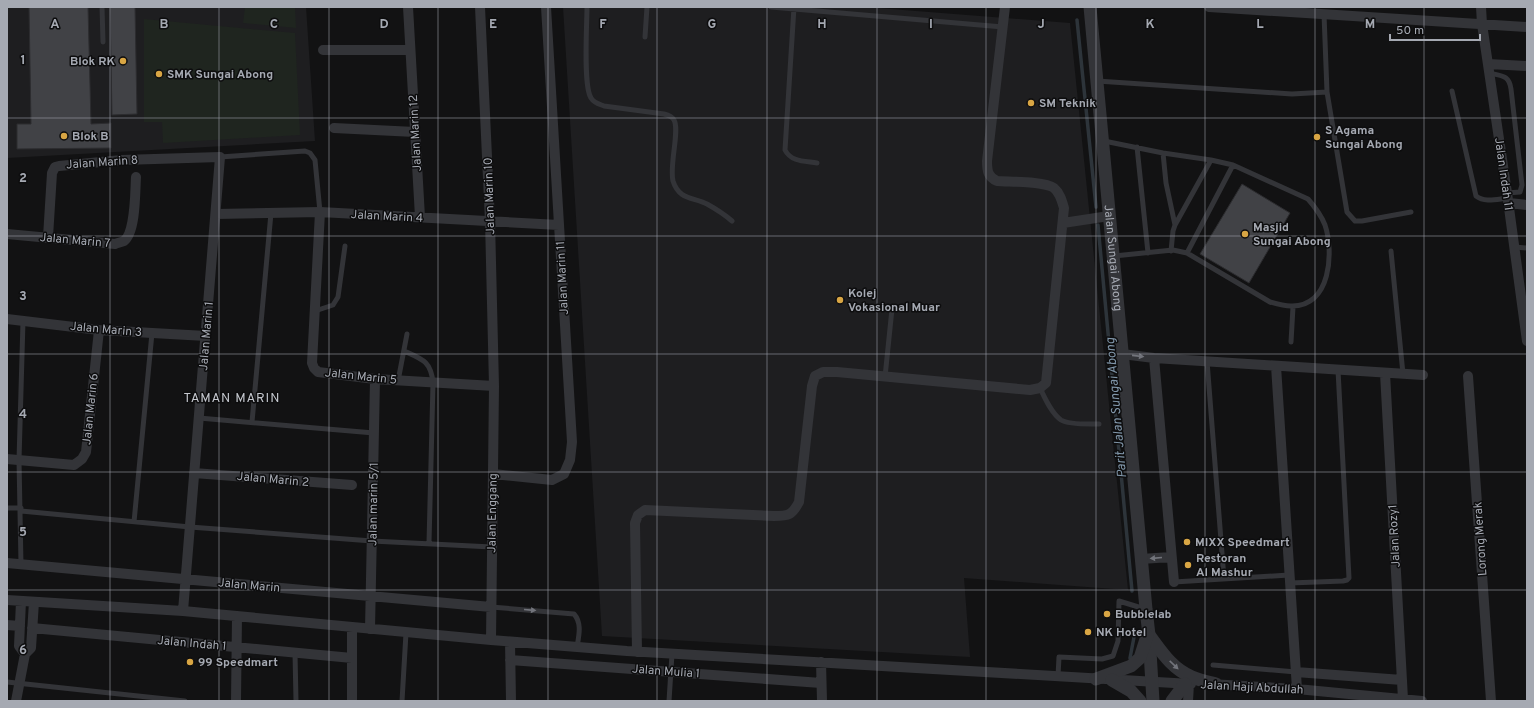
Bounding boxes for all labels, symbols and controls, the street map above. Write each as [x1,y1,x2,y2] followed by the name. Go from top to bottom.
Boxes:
[1390,16,1480,42] scale bar
[50,17,60,33] text: A
[160,17,169,33] text: B
[270,17,278,33] text: C
[379,17,389,33] text: D
[489,17,497,33] text: E
[599,17,607,33] text: F
[708,17,717,33] text: G
[817,17,827,33] text: H
[929,17,933,33] text: I
[1037,17,1045,33] text: J
[1145,17,1155,33] text: K
[1256,17,1264,33] text: L
[1365,17,1375,33] text: M
[1396,23,1424,39] text: 50 m
[20,53,26,69] text: 1
[70,54,115,70] place label: Blok RK
[118,56,128,66] marker: Blok RK
[167,67,273,83] place label: SMK Sungai Abong
[154,69,164,79] marker: SMK Sungai Abong
[406,94,426,172] street label: Jalan Marin 12
[1039,96,1096,112] place label: SM Teknik
[1026,98,1036,108] marker: SM Teknik
[1325,123,1403,153] place label: S Agama Sungai Abong
[72,129,109,145] place label: Blok B
[59,131,69,141] marker: Blok B
[1312,132,1322,142] marker: S Agama Sungai Abong
[1490,136,1516,212] street label: Jalan Indah 11
[65,152,139,174] street label: Jalan Marin 8
[481,157,499,235] street label: Jalan Marin 10
[19,171,27,187] text: 2
[1099,204,1125,312] street label: Jalan Sungai Abong
[350,207,424,227] street label: Jalan Marin 4
[1253,220,1331,250] place label: Masjid Sungai Abong
[1240,229,1250,239] marker: Masjid Sungai Abong
[39,230,111,252] street label: Jalan Marin 7
[553,241,573,315] street label: Jalan Marin 11
[848,286,940,316] place label: Kolej Vokasional Muar
[19,289,27,305] text: 3
[835,295,845,305] marker: Kolej Vokasional Muar
[196,301,218,371] street label: Jalan Marin 1
[69,319,143,341] street label: Jalan Marin 3
[1103,336,1131,479] water label: Parit Jalan Sungai Abong
[1132,353,1144,359] one-way arrow
[324,365,398,389] street label: Jalan Marin 5
[79,372,103,446] street label: Jalan Marin 6
[184,391,280,407] district label: TAMAN MARIN
[19,407,27,423] text: 4
[365,462,383,546] street label: Jalan marin 5/1
[236,469,310,491] street label: Jalan Marin 2
[484,473,502,553] street label: Jalan Enggang
[1470,501,1492,577] street label: Lorong Merak
[1385,504,1405,568] street label: Jalan Rozy1
[19,525,27,541] text: 5
[1195,535,1290,551] place label: MIXX Speedmart
[1182,537,1192,547] marker: MIXX Speedmart
[1196,551,1253,581] place label: Restoran Al Mashur
[1150,555,1162,561] one-way arrow
[1183,560,1193,570] marker: Restoran Al Mashur
[217,575,281,597] street label: Jalan Marin
[524,607,536,613] one-way arrow
[1115,607,1172,623] place label: Bubblelab
[1102,609,1112,619] marker: Bubblelab
[1096,625,1146,641] place label: NK Hotel
[1083,627,1093,637] marker: NK Hotel
[157,633,227,655] street label: Jalan Indah 1
[19,643,27,659] text: 6
[198,655,278,671] place label: 99 Speedmart
[185,657,195,667] marker: 99 Speedmart
[1169,660,1179,670] one-way arrow
[631,662,701,682] street label: Jalan Mulia 1
[1200,677,1304,699] street label: Jalan Haji Abdullah

